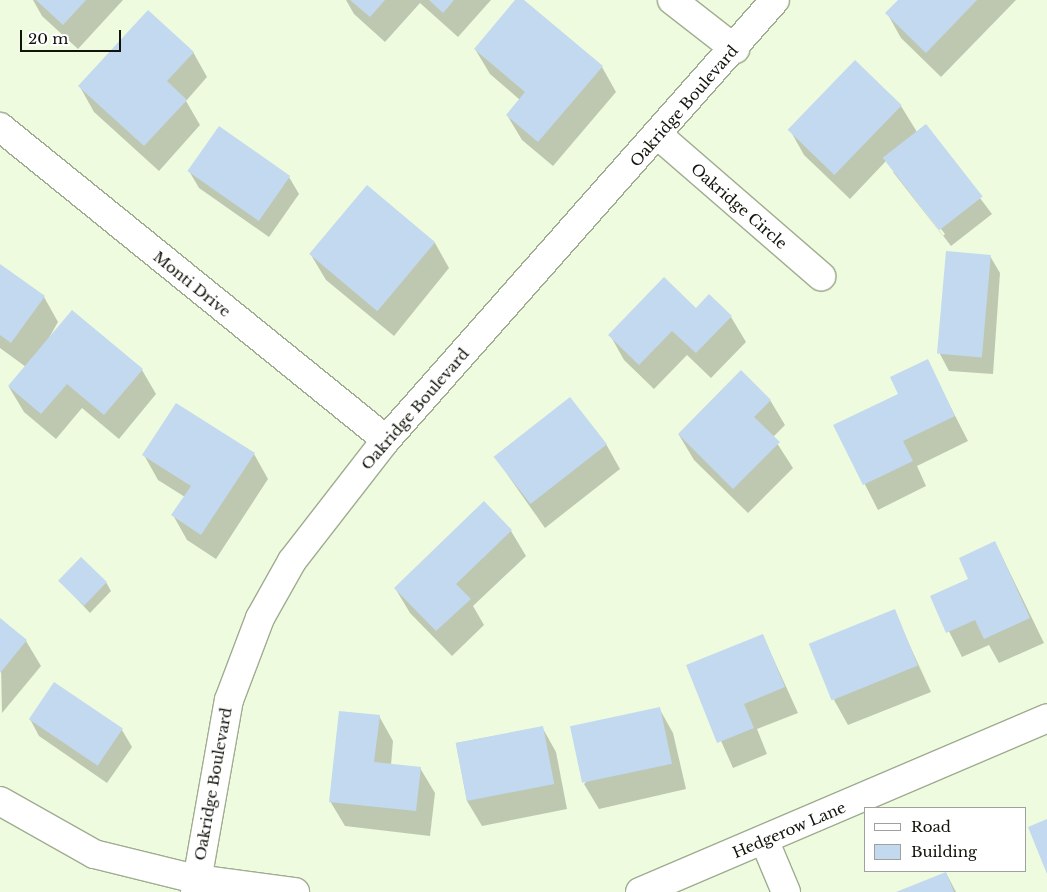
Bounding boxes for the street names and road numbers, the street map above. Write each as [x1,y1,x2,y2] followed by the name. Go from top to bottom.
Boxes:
[626,42,742,170] street label: Oakridge Boulevard
[687,159,791,253] street label: Oakridge Circle
[150,247,234,321] street label: Monti Drive
[357,345,473,473] street label: Oakridge Boulevard
[191,706,235,862] street label: Oakridge Boulevard
[730,798,848,862] street label: Hedgerow Lane

